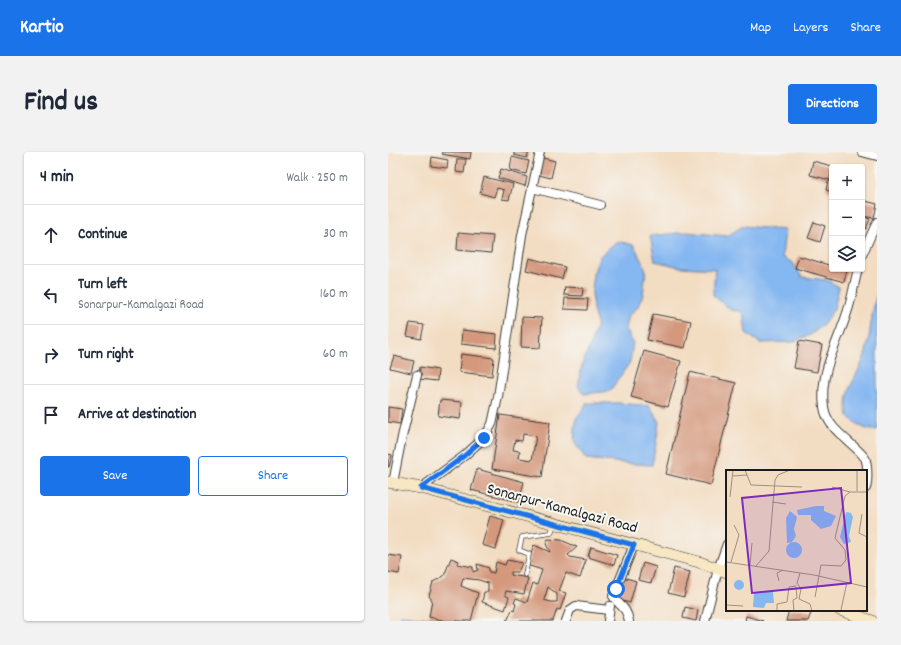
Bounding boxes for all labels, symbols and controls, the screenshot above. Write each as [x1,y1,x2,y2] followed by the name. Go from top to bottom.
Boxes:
[20,15,64,42] text: Kartio
[750,18,771,38] text: Map
[793,18,828,38] text: Layers
[850,18,881,38] text: Share
[24,84,98,124] text: Find us
[788,84,877,124] button: Directions
[829,164,865,272] map controls
[829,164,865,200] button: +
[40,166,74,190] text: 4 min
[286,169,348,188] text: Walk · 250 m
[829,200,865,236] button: −
[40,224,62,246] icon: ahead
[78,224,127,246] text: Continue
[323,225,348,244] text: 30 m
[829,236,865,272] button: layers
[78,274,127,296] text: Turn left
[40,284,62,306] icon: left
[320,285,348,304] text: 160 m
[78,296,204,315] text: Sonarpur-Kamalgazi Road
[40,344,62,366] icon: right
[78,344,134,366] text: Turn right
[323,345,348,364] text: 60 m
[40,404,62,426] icon: arrive
[78,404,196,426] text: Arrive at destination
[475,429,493,447] route end
[40,456,190,496] button: Save
[198,456,348,496] button: Share
[726,470,867,611] inset map
[484,478,640,540] street label: Sonarpur-Kamalgazi Road
[607,580,625,598] route start

